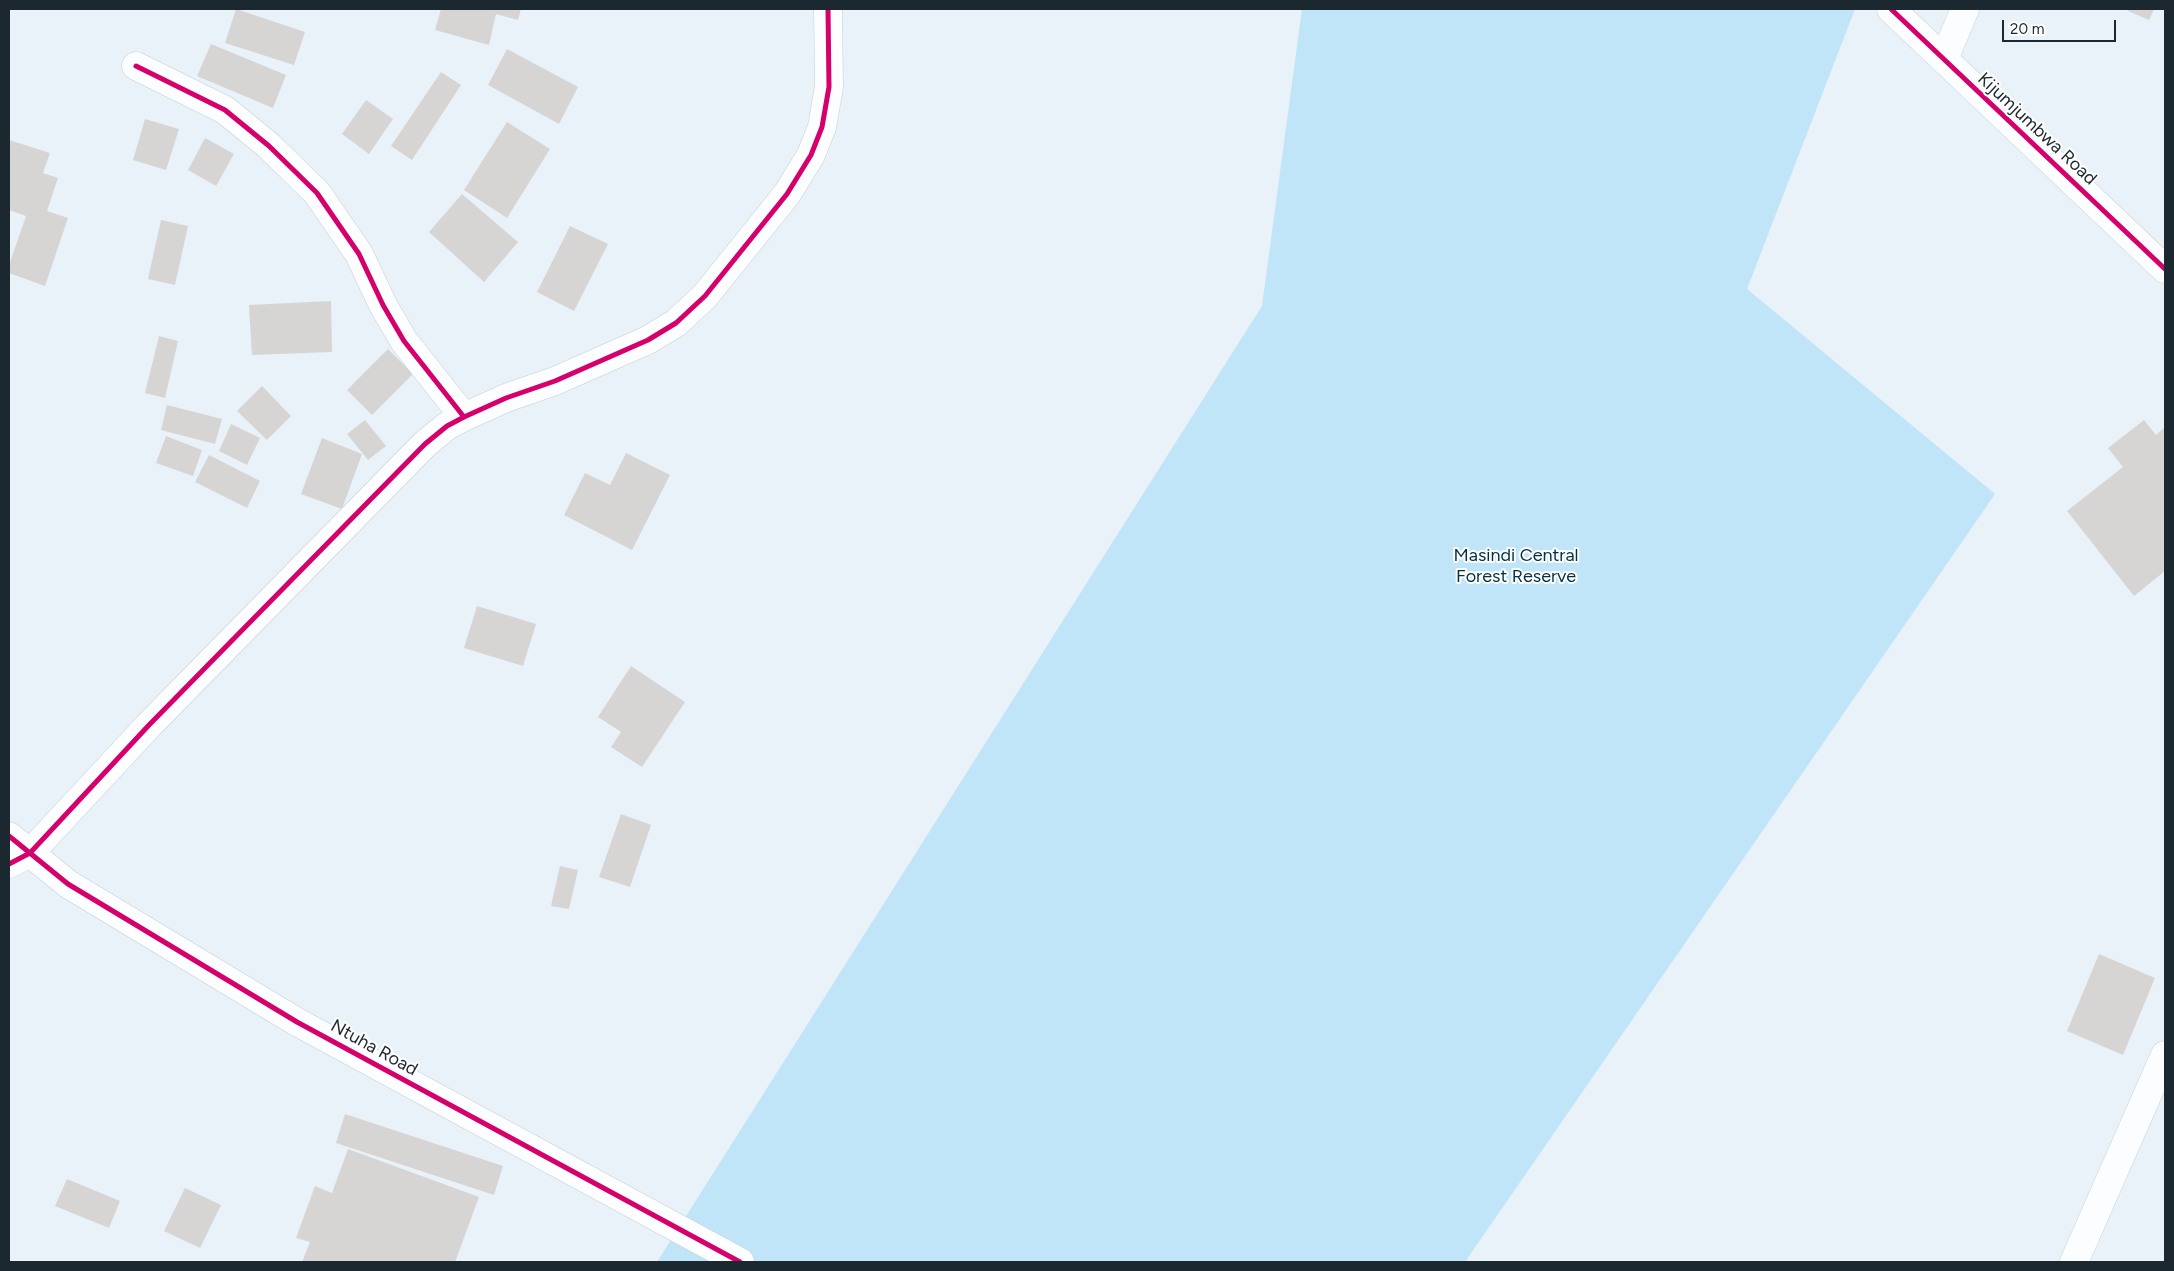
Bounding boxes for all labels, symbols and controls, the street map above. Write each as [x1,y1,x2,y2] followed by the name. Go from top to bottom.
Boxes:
[2004,10,2118,42] scale bar
[2010,20,2044,38] text: 20 m
[1973,68,2101,190] street label: Kijumjumbwa Road
[1453,545,1579,588] park label: Masindi Central Forest Reserve
[327,1015,421,1081] street label: Ntuha Road

